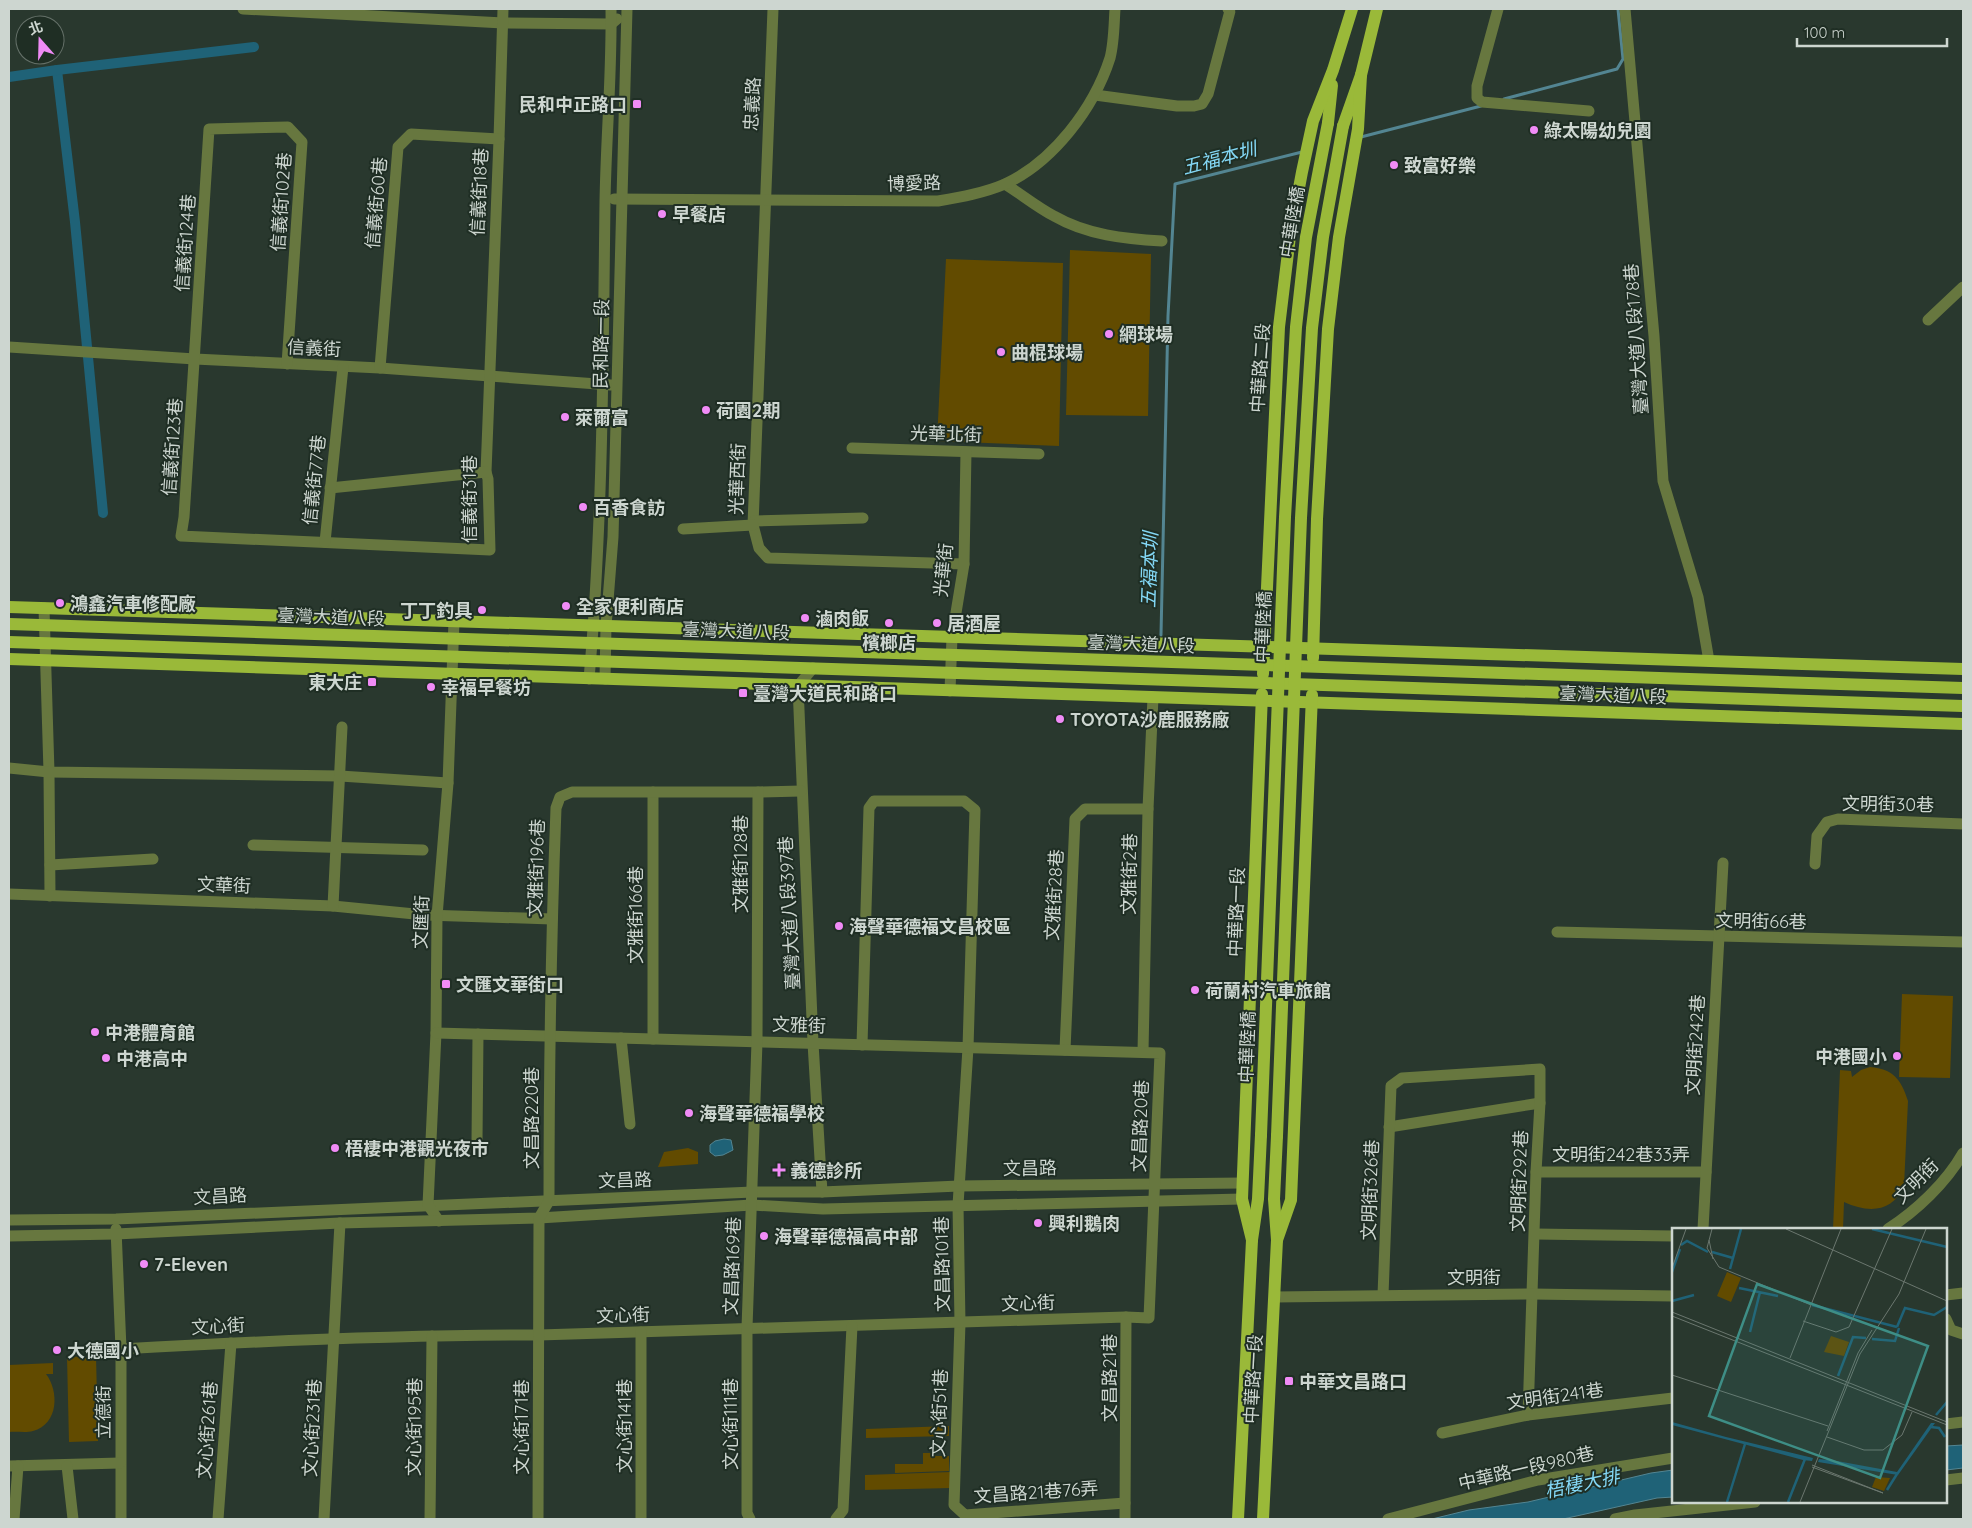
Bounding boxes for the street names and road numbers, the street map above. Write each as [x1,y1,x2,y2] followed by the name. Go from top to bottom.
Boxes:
[739,76,765,132] street label: 忠義路
[465,147,493,237] street label: 信義街18巷
[266,152,296,252] street label: 信義街102巷
[361,156,391,250] street label: 信義街60巷
[887,171,941,195] street label: 博愛路
[1275,185,1309,259] street label: 中華陸橋
[170,193,200,293] street label: 信義街124巷
[1619,263,1653,415] street label: 臺灣大道八段178巷
[589,299,613,389] street label: 民和路一段
[1245,322,1275,414] street label: 中華路二段
[286,335,342,361] street label: 信義街
[157,397,187,497] street label: 信義街123巷
[910,421,982,447] street label: 光華北街
[298,434,330,526] street label: 信義街77巷
[724,443,750,515] street label: 光華西街
[458,455,481,543] street label: 信義街31巷
[929,542,957,598] street label: 光華街
[1250,591,1276,663] street label: 中華陸橋
[277,604,385,630] street label: 臺灣大道八段
[682,618,790,644] street label: 臺灣大道八段
[1087,631,1195,657] street label: 臺灣大道八段
[1559,682,1667,708] street label: 臺灣大道八段
[1842,792,1934,816] street label: 文明街30巷
[729,815,752,913] street label: 文雅街128巷
[523,818,549,918] street label: 文雅街196巷
[1117,833,1141,915] street label: 文雅街2巷
[773,835,805,991] street label: 臺灣大道八段397巷
[1040,849,1068,941] street label: 文雅街28巷
[624,866,647,964] street label: 文雅街166巷
[1223,867,1249,957] street label: 中華路一段
[197,873,251,897] street label: 文華街
[409,895,433,949] street label: 文匯街
[1715,909,1807,933] street label: 文明街66巷
[1681,994,1709,1096] street label: 文明街242巷
[1234,1011,1260,1083] street label: 中華陸橋
[772,1013,826,1037] street label: 文雅街
[520,1067,543,1169] street label: 文昌路220巷
[1127,1079,1153,1173] street label: 文昌路20巷
[1506,1130,1532,1232] street label: 文明街292巷
[1357,1139,1383,1241] street label: 文明街326巷
[1552,1143,1690,1166] street label: 文明街242巷33弄
[1889,1154,1943,1208] street label: 文明街
[1003,1156,1057,1180] street label: 文昌路
[598,1168,652,1192] street label: 文昌路
[192,1183,248,1209] street label: 文昌路
[719,1216,745,1316] street label: 文昌路169巷
[930,1216,954,1312] street label: 文昌路101巷
[1447,1266,1501,1289] street label: 文明街
[1001,1291,1055,1315] street label: 文心街
[596,1303,650,1327] street label: 文心街
[190,1313,246,1339] street label: 文心街
[1239,1333,1267,1425] street label: 中華路一段
[1098,1334,1121,1422] street label: 文昌路21巷
[926,1368,952,1458] street label: 文心街51巷
[298,1378,326,1478] street label: 文心街231巷
[402,1378,426,1476] street label: 文心街195巷
[719,1378,742,1470] street label: 文心街111巷
[1505,1378,1605,1414] street label: 文明街241巷
[510,1379,533,1475] street label: 文心街171巷
[613,1379,636,1473] street label: 文心街141巷
[192,1380,222,1480] street label: 文心街261巷
[92,1385,115,1439] street label: 立德街
[1456,1441,1596,1495] street label: 中華路一段980巷
[973,1476,1099,1508] street label: 文昌路21巷76弄

